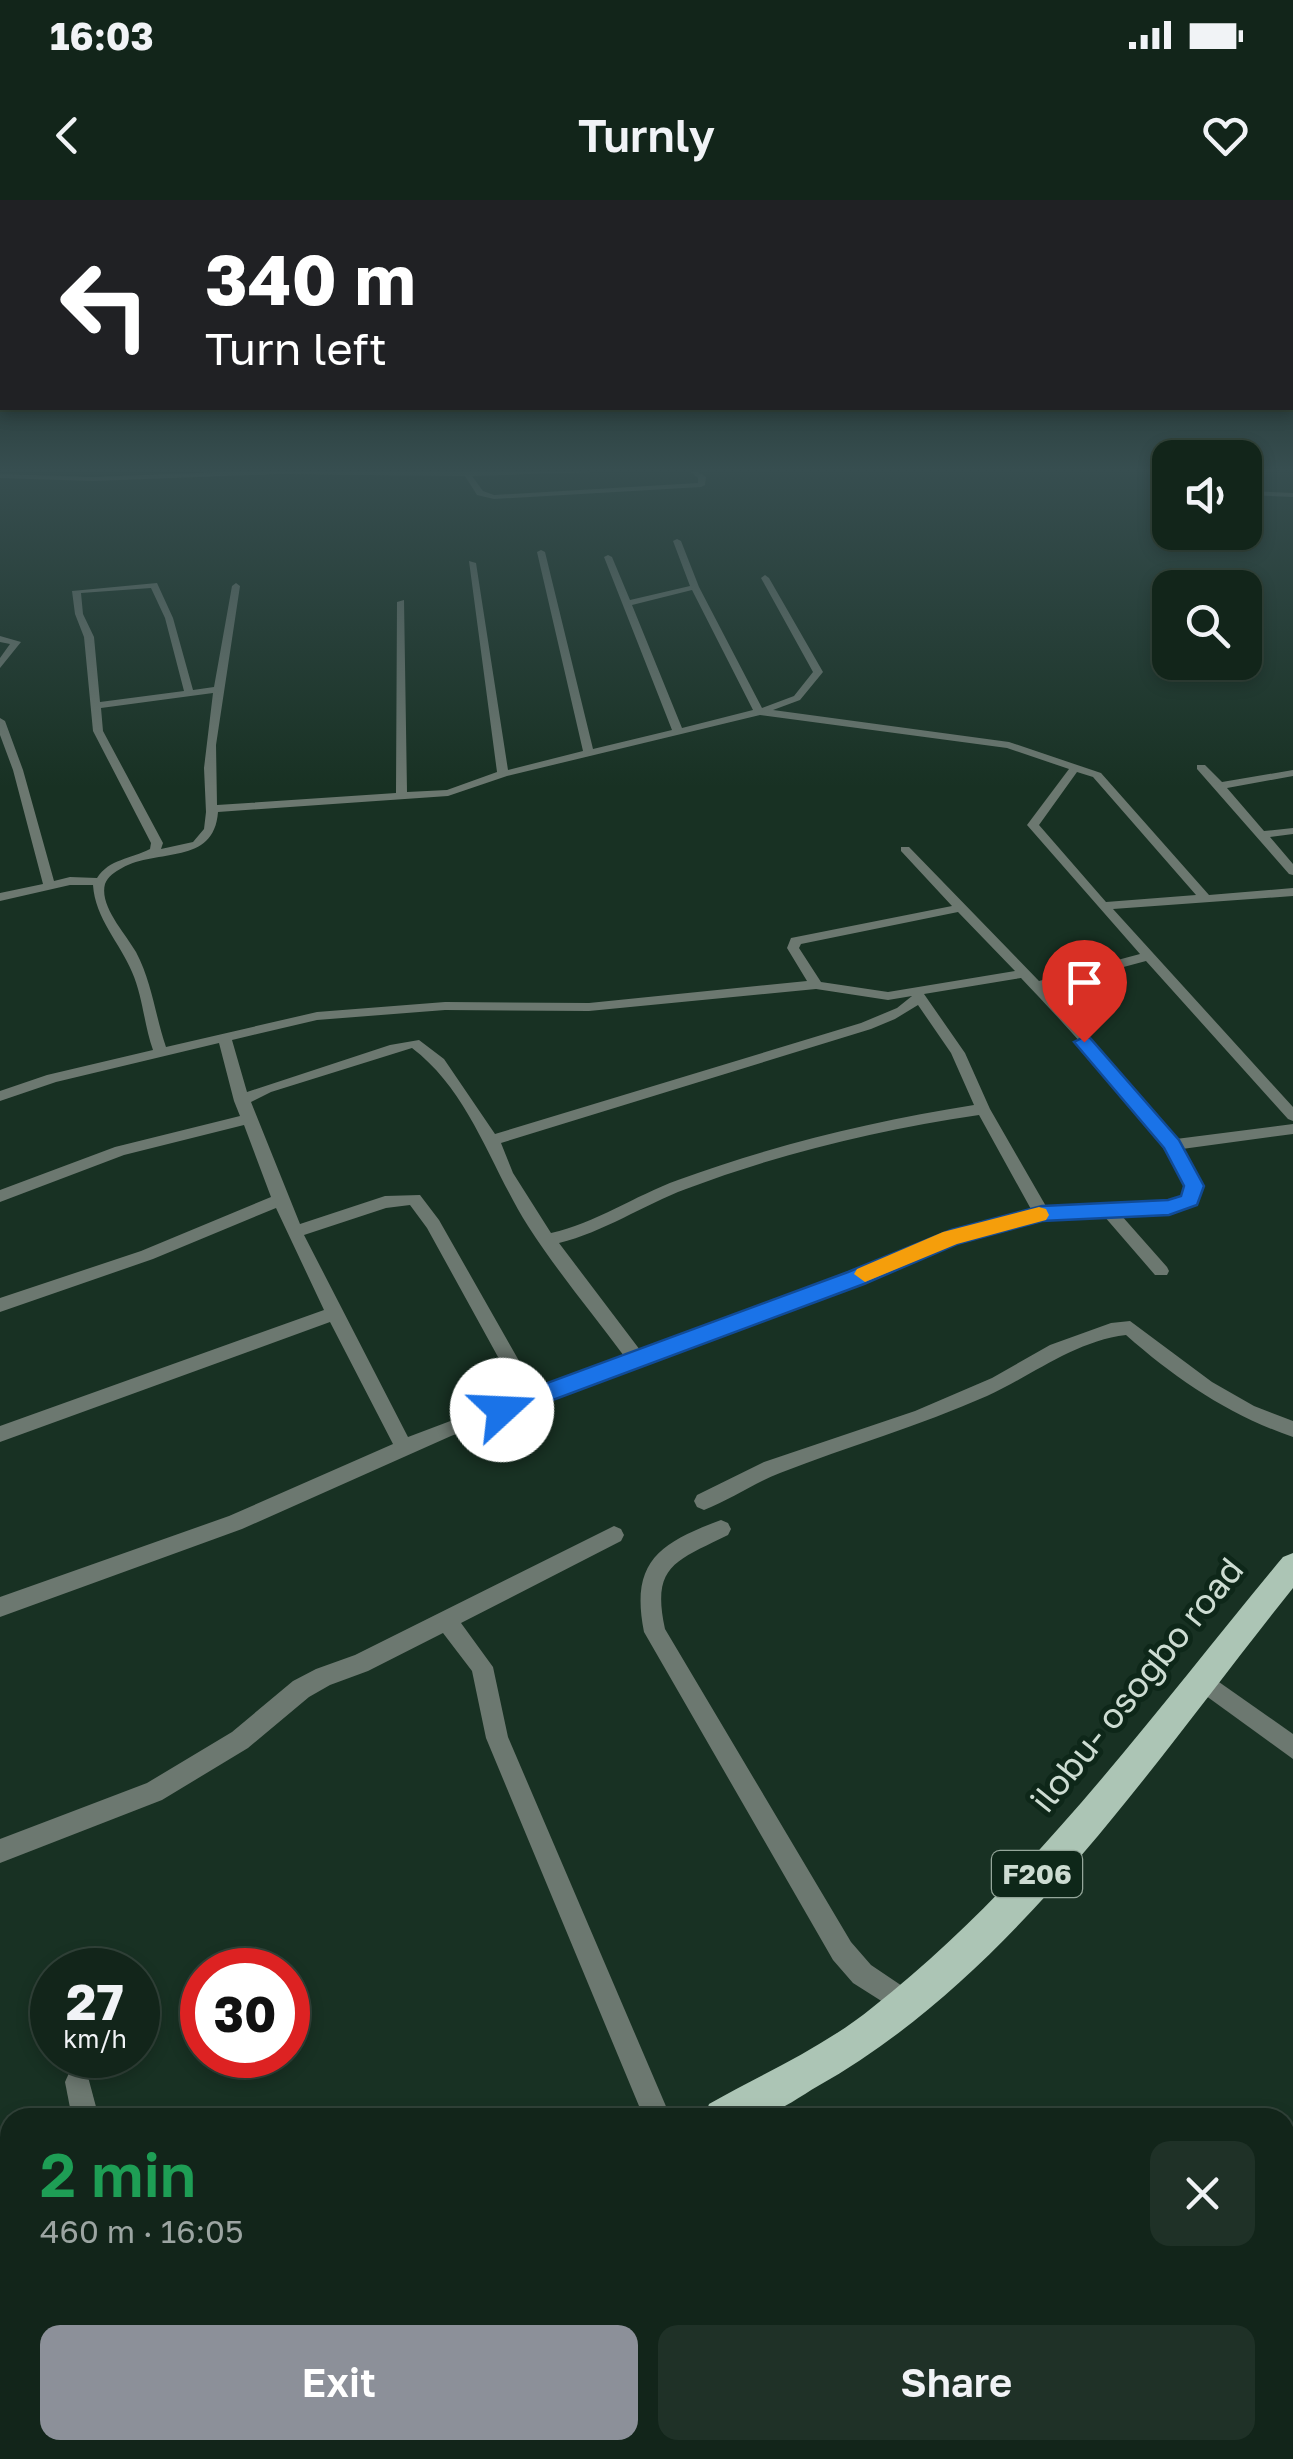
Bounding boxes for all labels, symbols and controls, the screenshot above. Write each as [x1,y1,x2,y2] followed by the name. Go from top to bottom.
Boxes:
[50,13,154,58] text: 16:03
[40,108,95,163] icon: back
[578,108,715,162] text: Turnly
[1198,108,1253,163] icon: heart
[205,236,416,320] text: 340 m
[40,240,170,370] icon: left
[205,321,387,375] text: Turn left
[1152,440,1262,680] map controls
[1152,440,1262,550] button: sound
[1152,570,1262,680] button: search
[1042,940,1127,1043] pin
[1057,955,1112,1010] icon: arrive
[450,1358,554,1462] position arrow
[1021,1549,1252,1820] street label: ilobu- osogbo road
[992,1851,1082,1897] road number: F206
[180,1948,310,2078] speed limit sign: 30
[66,1971,124,2031] text: 27
[63,2023,127,2054] text: km/h
[40,2138,196,2210] text: 2 min
[1150,2141,1255,2246] button: close
[40,2212,244,2250] text: 460 m · 16:05
[40,2325,638,2440] button: Exit
[658,2325,1255,2440] button: Share

